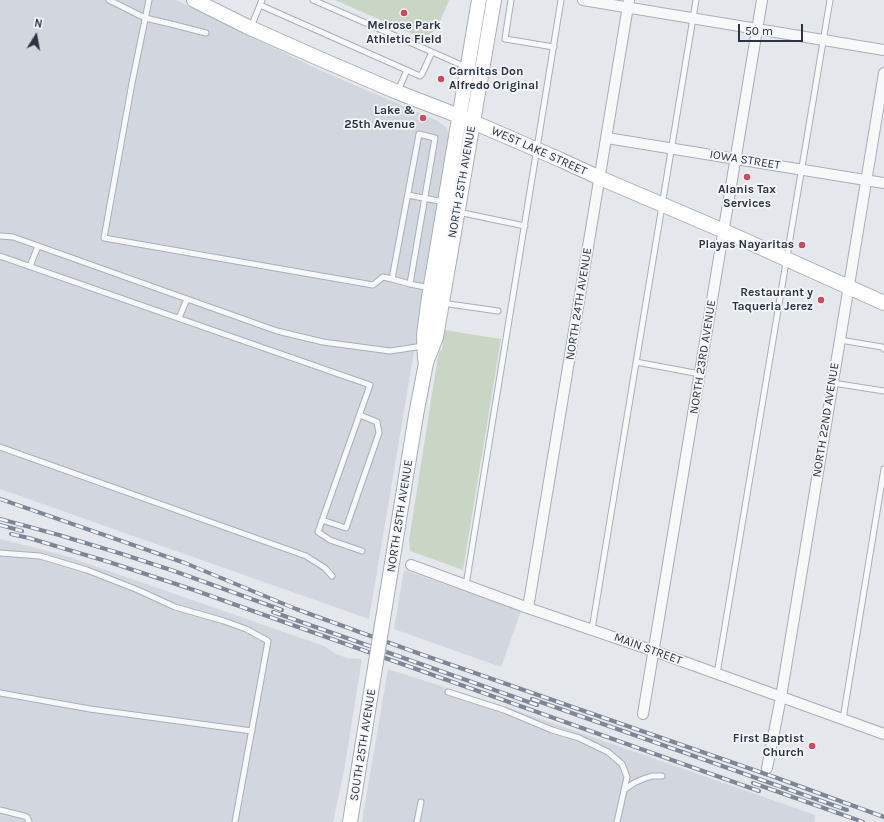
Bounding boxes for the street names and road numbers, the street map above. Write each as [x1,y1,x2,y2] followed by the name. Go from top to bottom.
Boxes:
[489,123,589,179] street label: WEST LAKE STREET
[445,125,479,239] street label: NORTH 25TH AVENUE
[709,147,781,173] street label: IOWA STREET
[563,247,595,361] street label: NORTH 24TH AVENUE
[687,299,719,415] street label: NORTH 23RD AVENUE
[810,362,842,478] street label: NORTH 22ND AVENUE
[384,459,416,573] street label: NORTH 25TH AVENUE
[612,630,684,668] street label: MAIN STREET
[347,688,379,802] street label: SOUTH 25TH AVENUE

